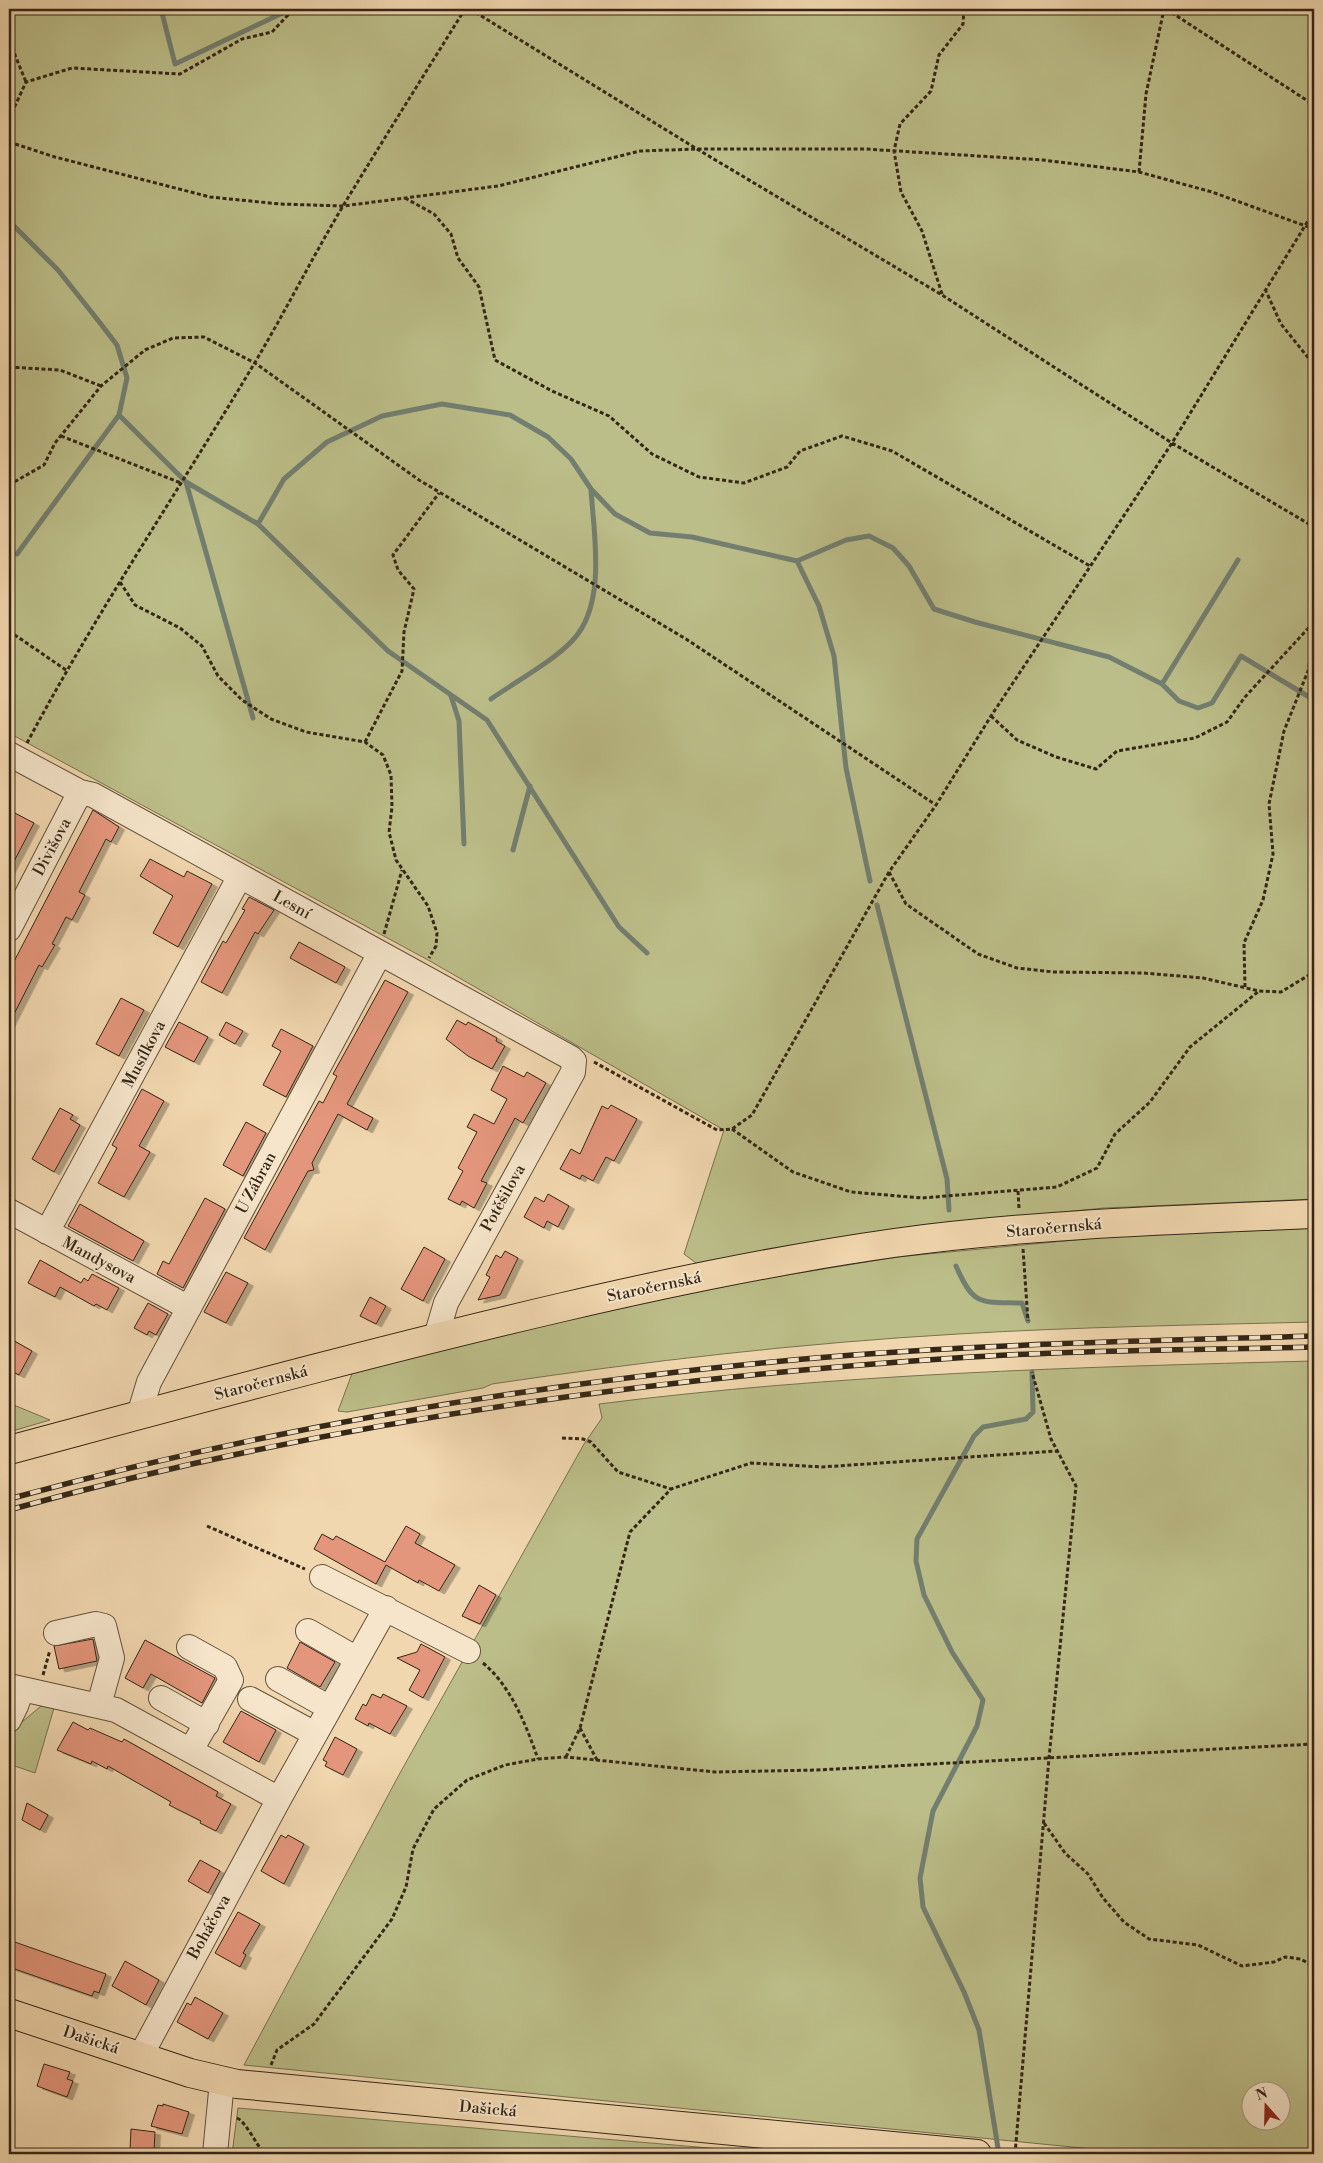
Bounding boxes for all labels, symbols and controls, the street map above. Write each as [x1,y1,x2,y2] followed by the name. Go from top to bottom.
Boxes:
[28,814,76,879] street label: Divišova
[269,886,315,924] street label: Lesní
[118,1016,170,1091] street label: Musílkova
[231,1148,281,1217] street label: U Zábran
[476,1160,530,1235] street label: Potěšilova
[1005,1214,1103,1242] street label: Staročernská
[59,1232,140,1288] street label: Mandysova
[605,1267,704,1307] street label: Staročernská
[212,1361,311,1405] street label: Staročernská
[183,1890,235,1964] street label: Boháčova
[60,2022,122,2059] street label: Dašická
[1240,2080,1290,2130] north arrow
[1254,2084,1270,2105] text: N
[458,2097,519,2122] street label: Dašická

